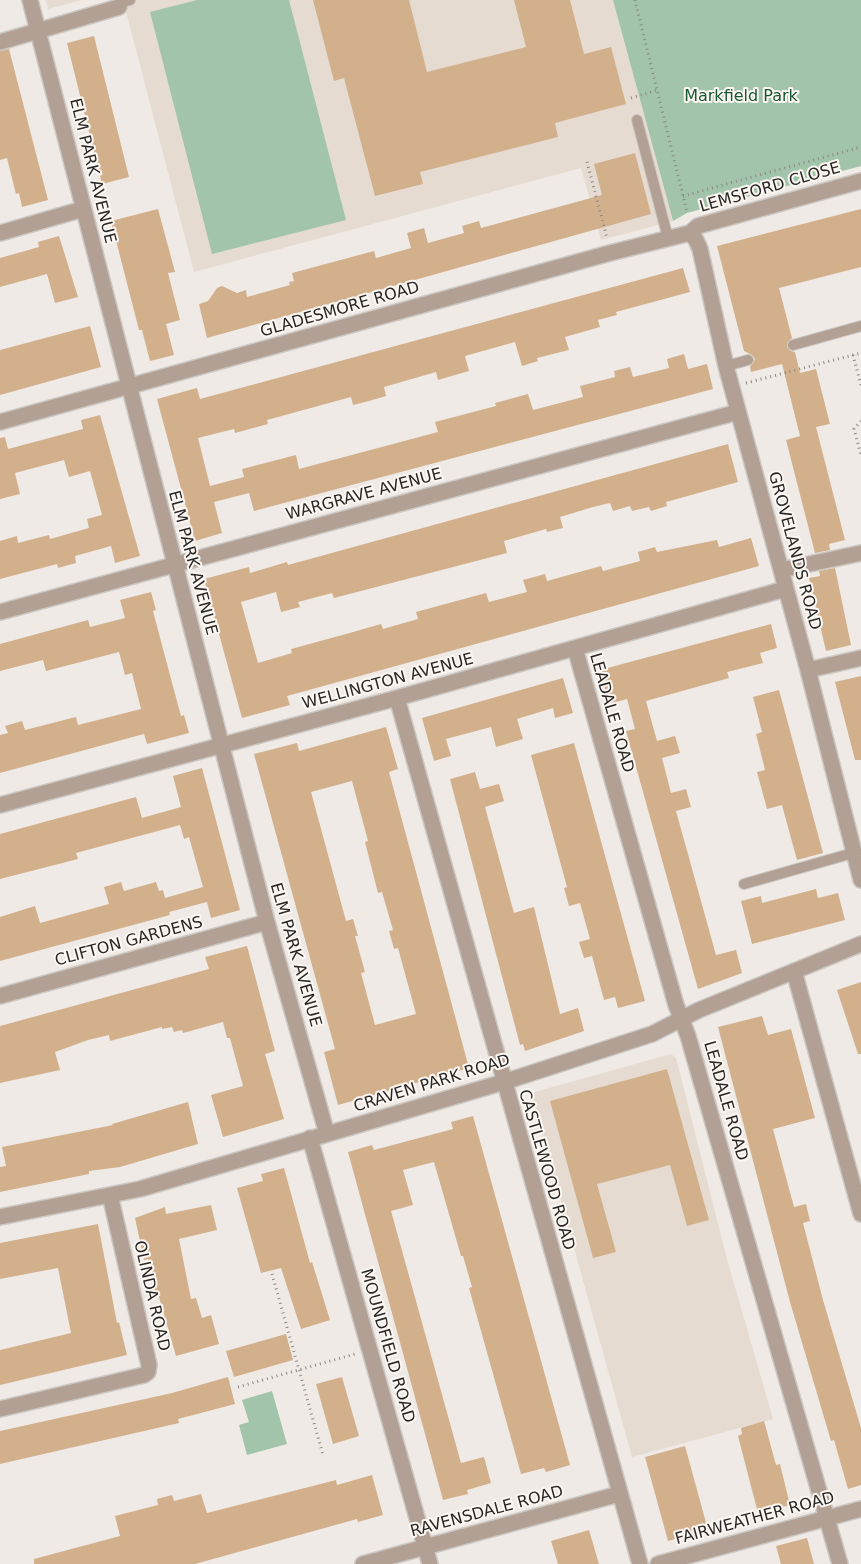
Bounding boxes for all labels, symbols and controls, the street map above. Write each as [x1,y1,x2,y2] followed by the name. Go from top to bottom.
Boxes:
[684,87,798,107] park label: Markfield Park
[65,96,119,246] street label: ELM PARK AVENUE
[697,159,843,217] street label: LEMSFORD CLOSE
[258,278,422,342] street label: GLADESMORE ROAD
[284,465,444,525] street label: WARGRAVE AVENUE
[764,470,824,632] street label: GROVELANDS ROAD
[163,489,221,637] street label: ELM PARK AVENUE
[300,650,476,714] street label: WELLINGTON AVENUE
[585,651,637,775] street label: LEADALE ROAD
[265,881,325,1029] street label: ELM PARK AVENUE
[53,913,205,971] street label: CLIFTON GARDENS
[699,1039,751,1163] street label: LEADALE ROAD
[351,1051,513,1117] street label: CRAVEN PARK ROAD
[514,1087,578,1253] street label: CASTLEWOOD ROAD
[129,1239,173,1353] street label: OLINDA ROAD
[356,1267,418,1425] street label: MOUNDFIELD ROAD
[409,1482,565,1542] street label: RAVENSDALE ROAD
[673,1488,837,1550] street label: FAIRWEATHER ROAD

